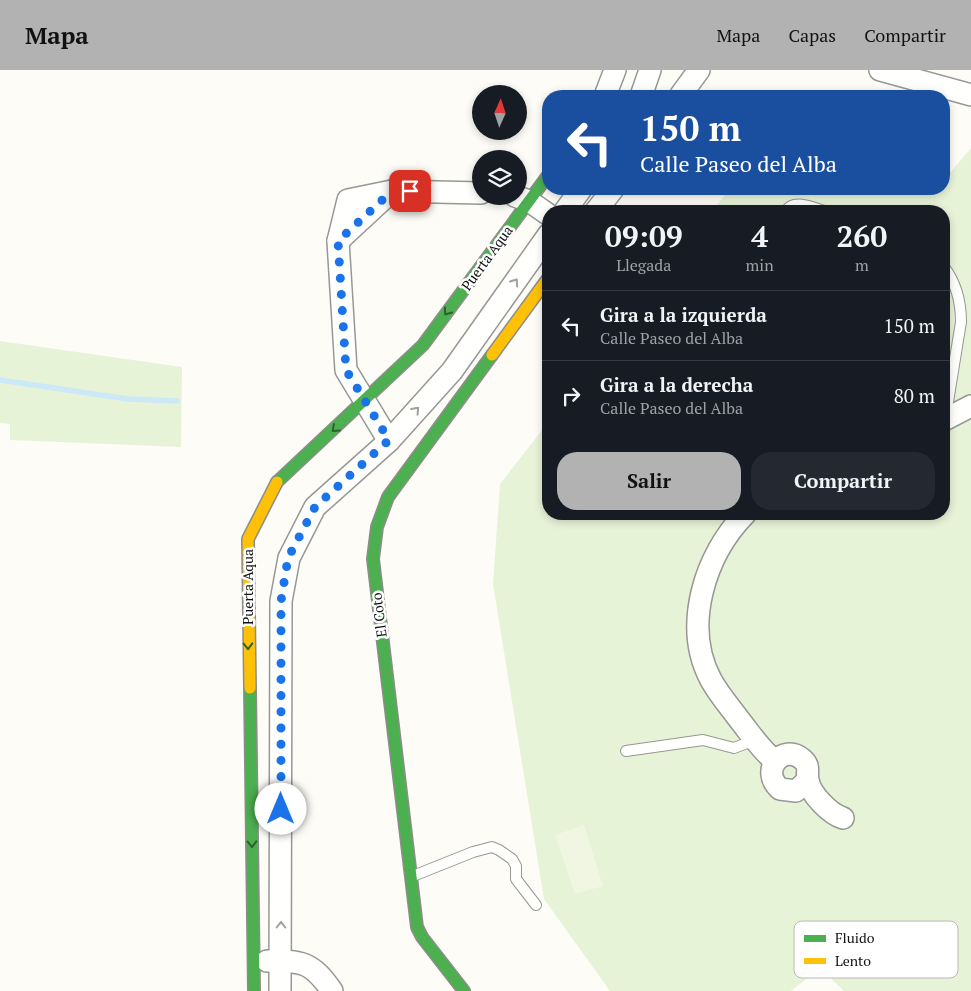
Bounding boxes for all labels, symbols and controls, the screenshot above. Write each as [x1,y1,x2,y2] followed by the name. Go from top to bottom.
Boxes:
[25,19,89,51] text: Mapa
[716,23,760,47] text: Mapa
[788,23,836,47] text: Capas
[864,23,946,47] text: Compartir
[472,85,528,140] north arrow
[472,85,527,205] map controls
[640,105,741,151] text: 150 m
[557,110,622,175] icon: left
[640,149,837,178] text: Calle Paseo del Alba
[472,150,527,205] button: layers
[389,170,431,212] pin
[396,177,424,205] icon: arrive
[605,216,683,256] text: 09:09
[751,216,768,256] text: 4
[836,216,887,256] text: 260
[457,221,517,294] street label: Puerta Aqua
[616,254,671,276] text: Llegada
[746,254,774,276] text: min
[855,254,869,276] text: m
[509,278,518,287] one-way arrow
[600,302,767,327] text: Gira a la izquierda
[444,306,453,316] one-way arrow
[557,312,585,340] icon: left
[884,313,935,338] text: 150 m
[600,327,743,349] text: Calle Paseo del Alba
[600,372,753,397] text: Gira a la derecha
[557,382,585,410] icon: right
[894,383,935,408] text: 80 m
[600,397,743,419] text: Calle Paseo del Alba
[411,407,420,416] one-way arrow
[331,423,340,432] one-way arrow
[557,452,741,510] button: Salir
[751,452,935,510] button: Compartir
[238,549,257,625] street label: Puerta Aqua
[366,591,391,639] street label: El Coto
[243,643,254,651] one-way arrow
[254,782,306,834] position arrow
[247,840,258,848] one-way arrow
[276,921,286,928] one-way arrow
[794,921,958,978] legend
[835,928,875,947] text: Fluido
[835,951,871,970] text: Lento

